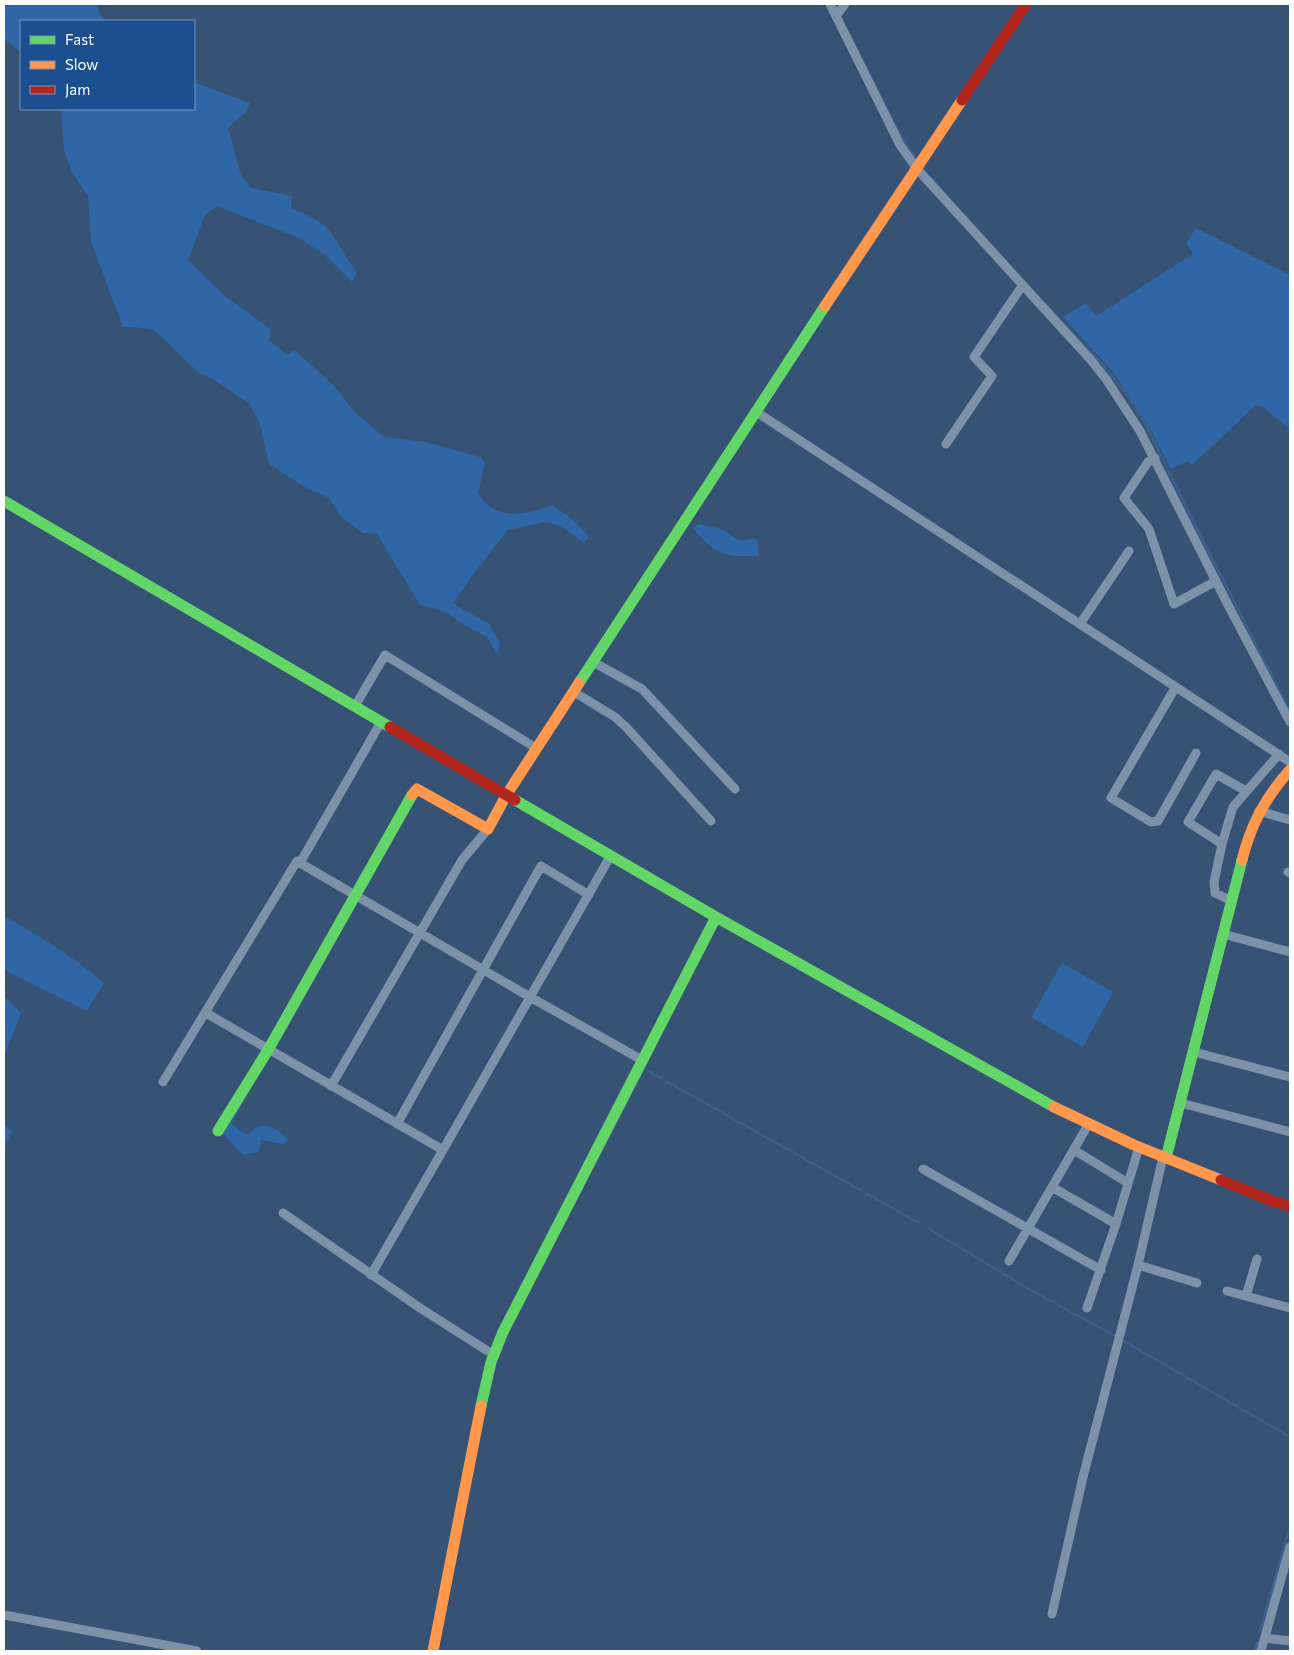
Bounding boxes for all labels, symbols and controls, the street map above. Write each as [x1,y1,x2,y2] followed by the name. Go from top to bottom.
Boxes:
[20,20,195,110] legend
[65,30,94,48] text: Fast
[65,55,98,73] text: Slow
[65,80,90,98] text: Jam

